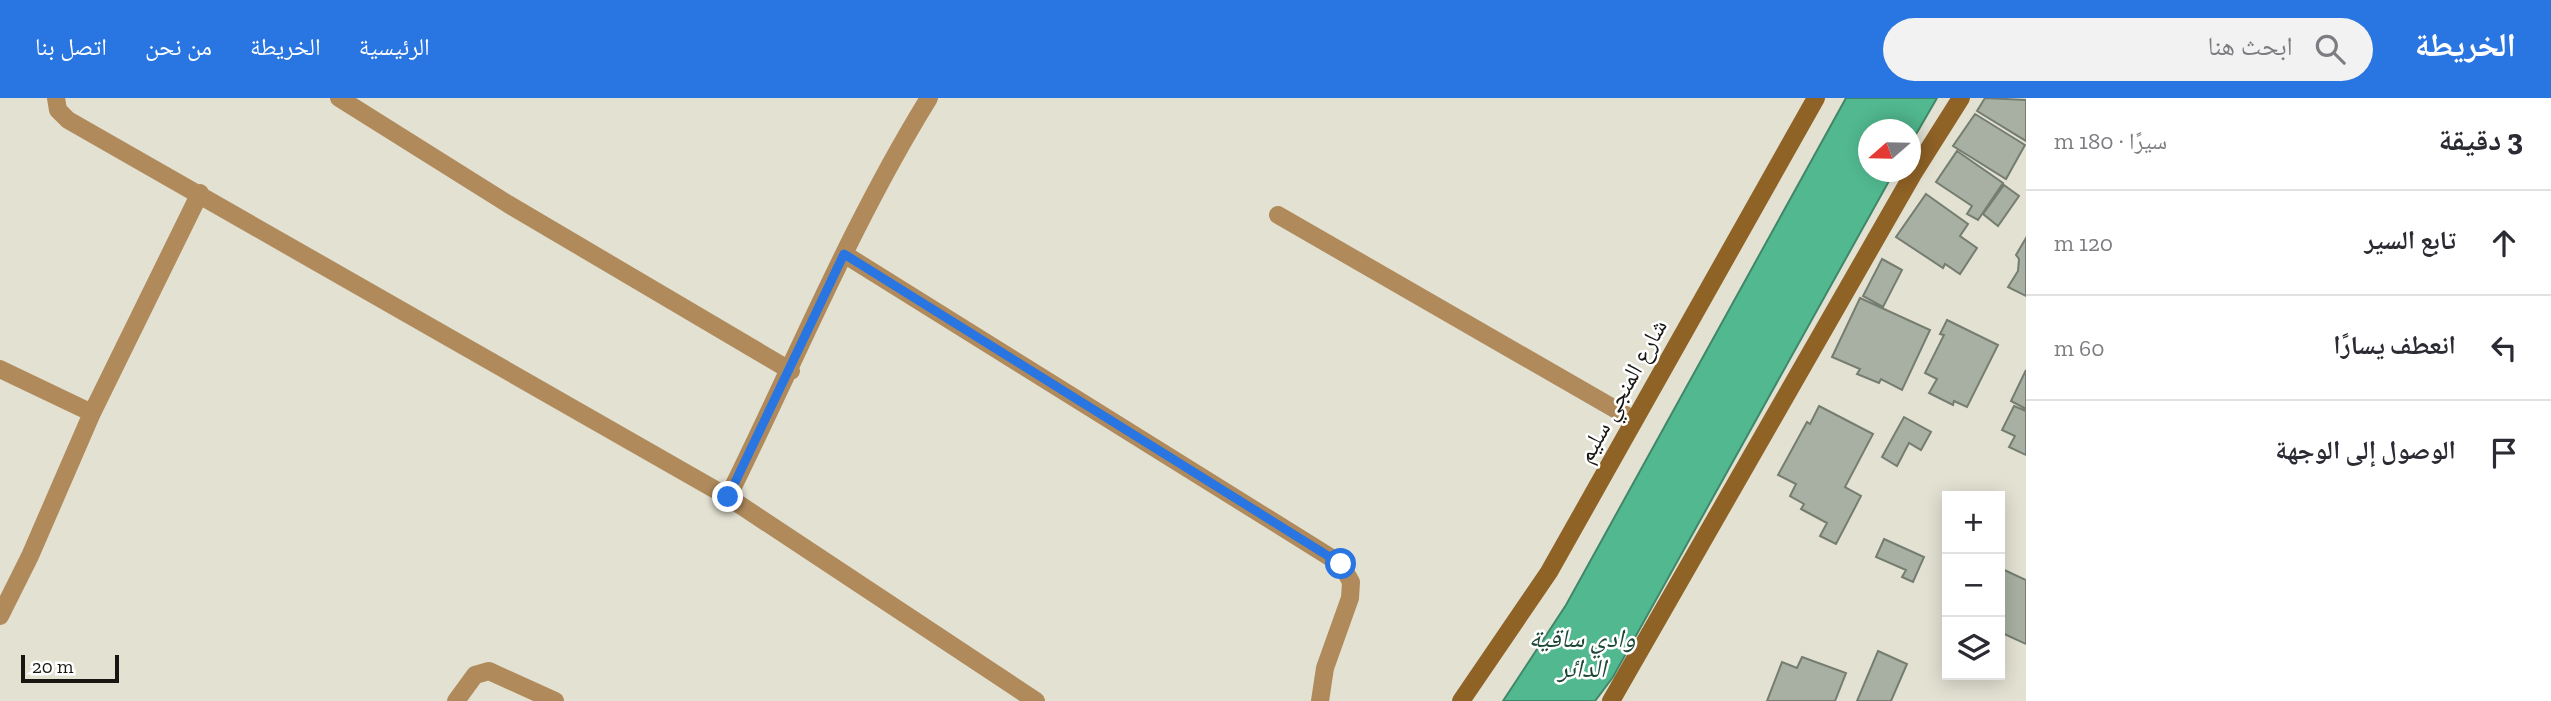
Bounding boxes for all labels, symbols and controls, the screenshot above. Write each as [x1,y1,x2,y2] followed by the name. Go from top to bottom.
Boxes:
[1883,18,2373,81] search box
[2415,25,2516,64] text: الخريطة
[2208,30,2293,62] text: ابحث هنا
[2311,30,2349,68] icon: search
[35,32,107,61] text: اتصل بنا
[145,32,212,61] text: من نحن
[250,32,321,61] text: الخريطة
[359,32,430,61] text: الرئيسية
[1858,119,1921,182] north arrow
[2438,122,2523,158] text: 3 دقيقة
[2054,127,2167,155] text: سيرًا · 180 m
[2364,224,2456,256] text: تابع السير
[2485,224,2523,262] icon: ahead
[2054,229,2113,257] text: 120 m
[1570,314,1677,470] street label: شارع المنجي سليم
[2333,329,2456,361] text: انعطف يسارًا
[2485,329,2523,367] icon: left
[2054,334,2105,362] text: 60 m
[2275,434,2456,466] text: الوصول إلى الوجهة
[2485,434,2523,472] icon: arrive
[712,481,743,512] route end
[1942,491,2005,680] map controls
[1942,491,2005,554] button: +
[1325,548,1356,579] route start
[1942,554,2005,617] button: −
[1942,617,2005,680] button: layers
[1529,622,1635,684] water label: وادي ساقية الدائر
[21,652,119,684] scale bar
[32,655,73,678] text: 20 m

